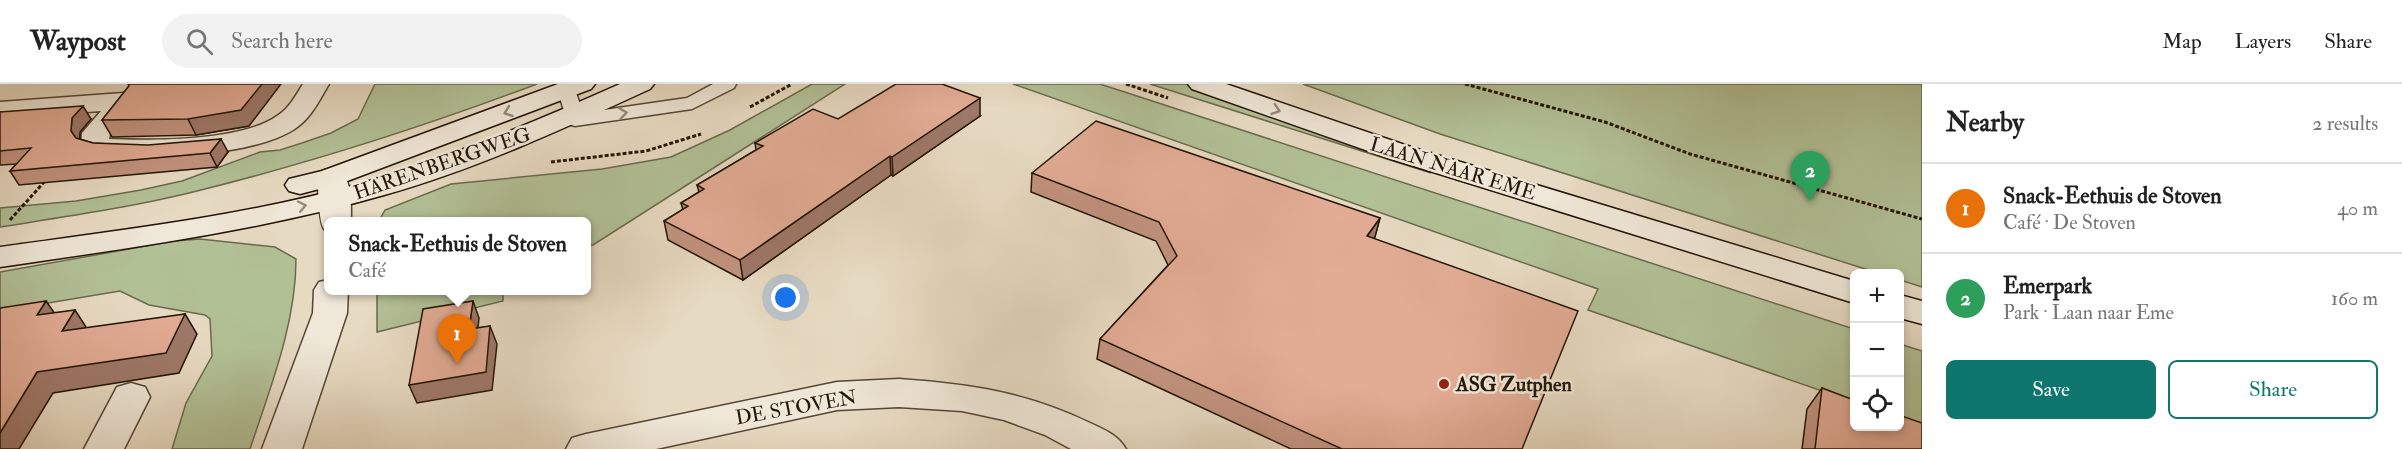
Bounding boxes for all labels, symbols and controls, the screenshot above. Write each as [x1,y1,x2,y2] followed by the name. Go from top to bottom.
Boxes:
[162,14,582,68] search box
[30,24,126,59] text: Waypost
[183,25,216,58] icon: search
[231,27,333,55] text: Search here
[2162,28,2202,55] text: Map
[2235,28,2291,55] text: Layers
[2324,28,2372,55] text: Share
[1270,102,1281,115] one-way arrow
[503,105,514,118] one-way arrow
[1946,107,2024,139] text: Nearby
[619,108,628,120] one-way arrow
[2312,111,2378,136] text: 2 results
[350,121,534,205] street label: HARENBERGWEG
[1367,131,1539,206] street label: LAAN NAAR EME
[1790,152,1830,201] pin: 2
[2003,182,2222,210] text: Snack-Eethuis de Stoven
[1962,196,1969,221] text: 1
[2337,196,2378,221] text: 40 m
[296,201,306,214] one-way arrow
[2003,210,2136,235] text: Café · De Stoven
[324,217,591,295] popup
[348,230,567,258] text: Snack-Eethuis de Stoven
[348,258,386,283] text: Café
[1850,269,1904,431] map controls
[1850,269,1904,323] button: +
[2003,272,2092,300] text: Emerpark
[771,283,800,312] your location
[1960,286,1971,311] text: 2
[2331,286,2378,311] text: 160 m
[2003,300,2174,325] text: Park · Laan naar Eme
[438,314,476,364] pin: 1
[1850,323,1904,377] button: −
[1946,360,2156,419] button: Save
[2168,360,2378,419] button: Share
[1455,372,1572,398] place label: ASG Zutphen
[1437,377,1451,391] marker: ASG Zutphen
[1850,377,1904,431] button: locate
[733,385,859,430] street label: DE STOVEN

